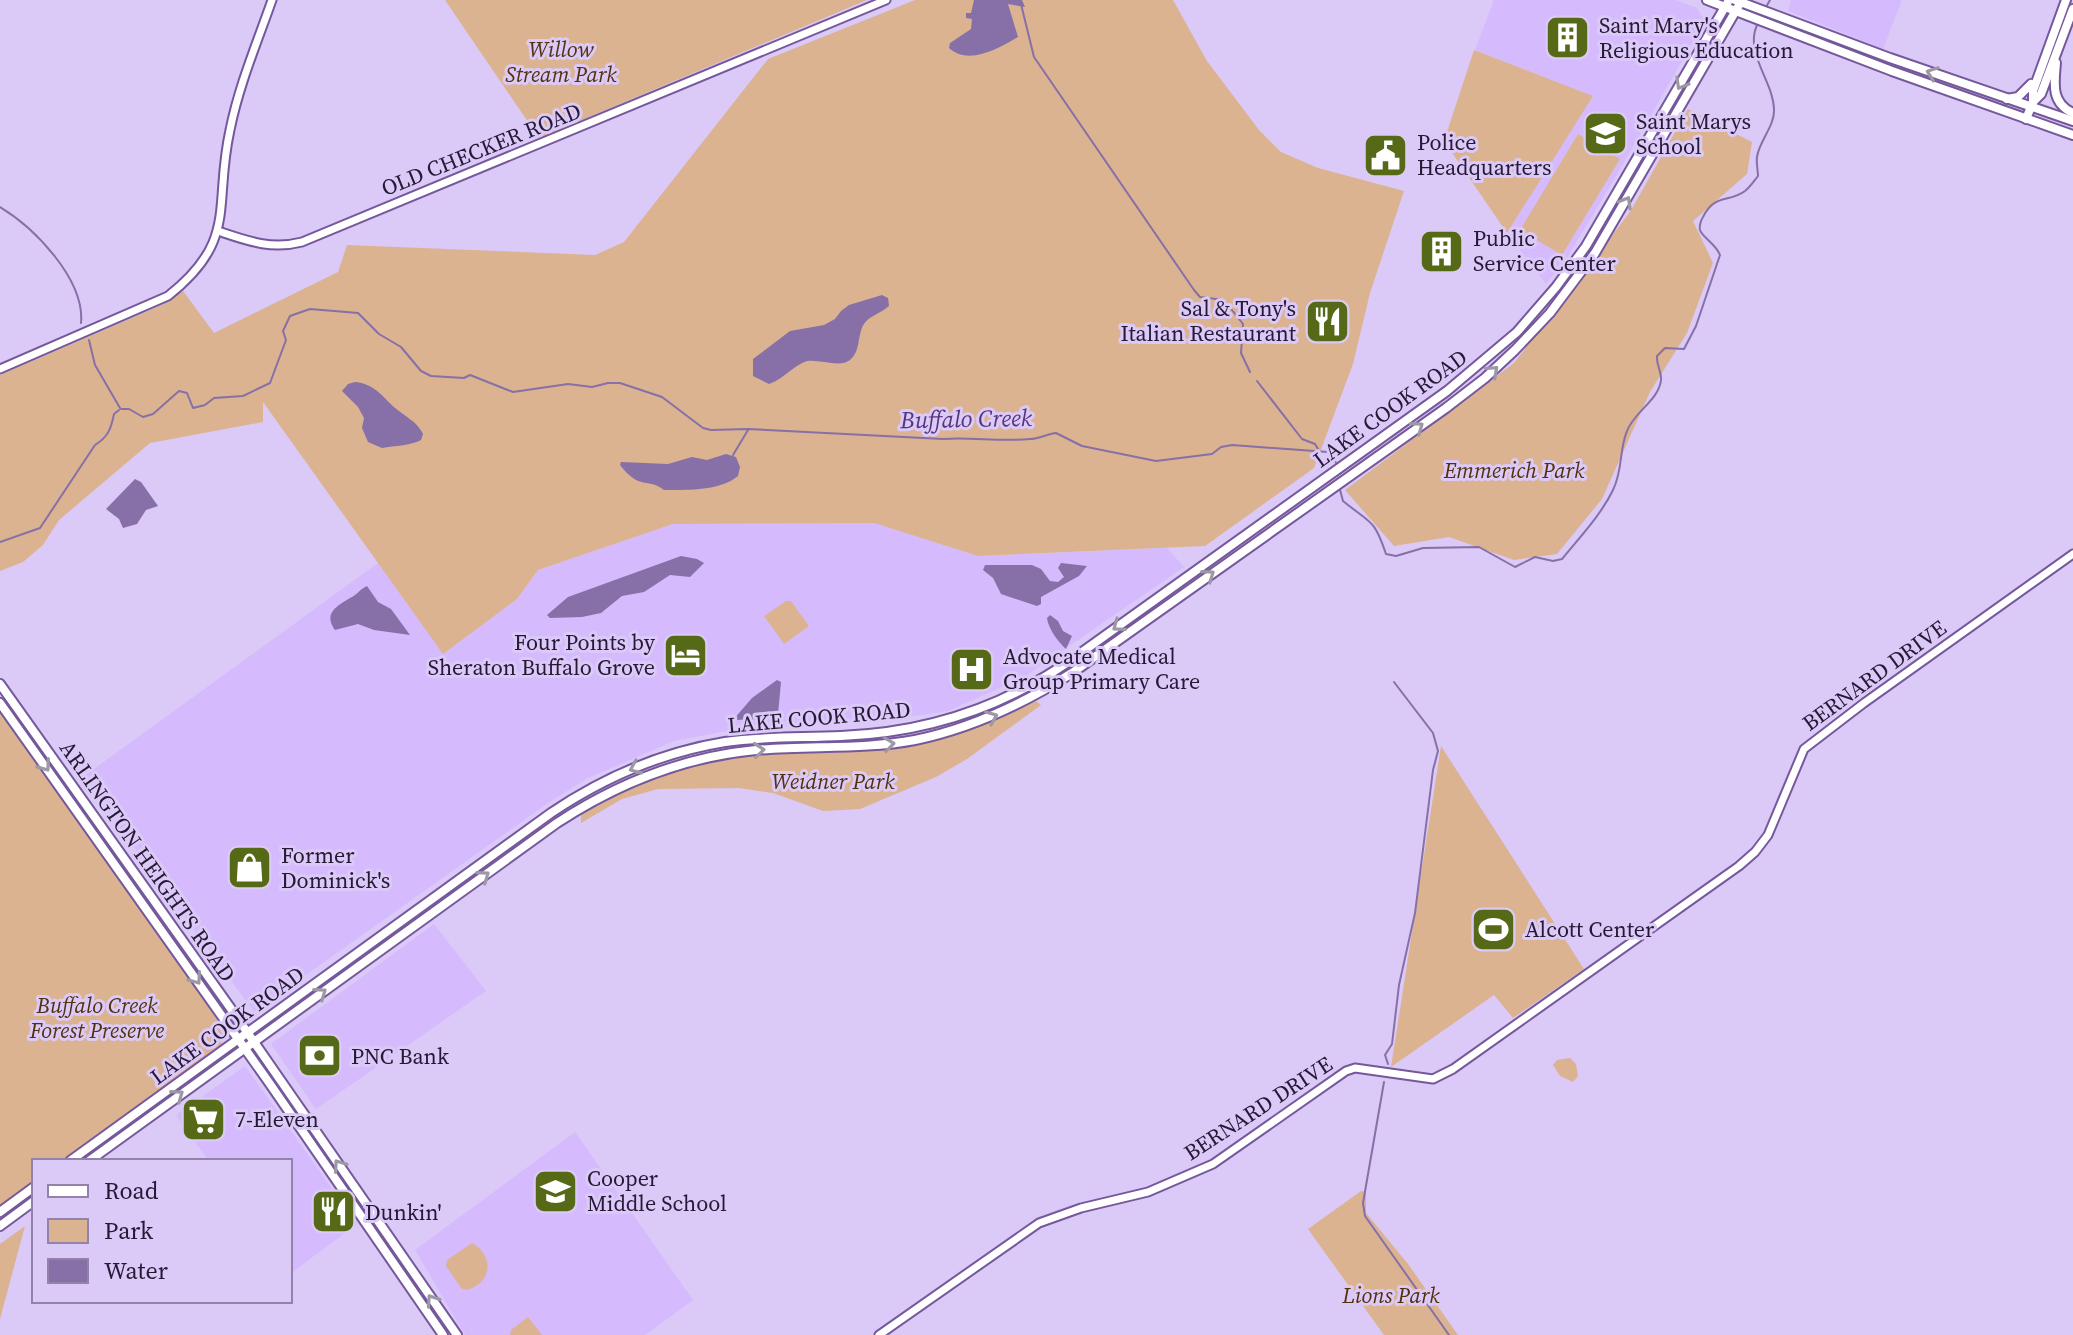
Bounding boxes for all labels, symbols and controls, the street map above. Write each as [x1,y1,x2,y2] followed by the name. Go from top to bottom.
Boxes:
[1599,10,1794,65] place label: Saint Mary's Religious Education
[1544,14,1592,62] building icon: Saint Mary's Religious Education
[505,34,617,89] park label: Willow Stream Park
[1926,66,1940,83] one-way arrow
[1675,75,1691,90] one-way arrow
[377,95,585,203] street label: OLD CHECKER ROAD
[1636,106,1751,161] place label: Saint Marys School
[1581,110,1629,158] school or university icon: Saint Marys School
[1417,127,1551,182] place label: Police Headquarters
[1362,131,1410,179] public building icon: Police Headquarters
[1616,197,1632,211] one-way arrow
[1473,223,1616,278] place label: Public Service Center
[1418,227,1466,275] building icon: Public Service Center
[1120,293,1297,348] place label: Sal & Tony's Italian Restaurant
[1303,297,1351,345] restaurant icon: Sal & Tony's Italian Restaurant
[1307,342,1473,474] street label: LAKE COOK ROAD
[1483,367,1498,381] one-way arrow
[899,401,1033,436] water label: Buffalo Creek
[1410,423,1424,437] one-way arrow
[1443,455,1585,485] park label: Emmerich Park
[1200,570,1215,585] one-way arrow
[1796,613,1952,737] street label: BERNARD DRIVE
[1112,616,1127,631] one-way arrow
[428,627,656,682] place label: Four Points by Sheraton Buffalo Grove
[662,631,710,679] hotel icon: Four Points by Sheraton Buffalo Grove
[1003,641,1200,696] place label: Advocate Medical Group Primary Care
[948,645,996,693] hospital icon: Advocate Medical Group Primary Care
[726,694,912,740] street label: LAKE COOK ROAD
[984,710,998,726] one-way arrow
[53,734,243,988] street label: ARLINGTON HEIGHTS ROAD
[883,735,896,752] one-way arrow
[753,742,766,759] one-way arrow
[36,758,50,772] one-way arrow
[629,758,643,774] one-way arrow
[771,766,895,796] park label: Weidner Park
[281,840,390,895] place label: Former Dominick's
[226,844,274,892] shop icon: Former Dominick's
[475,871,489,886] one-way arrow
[1470,905,1518,953] sports icon: Alcott Center
[1525,914,1655,944] place label: Alcott Center
[144,959,310,1091] street label: LAKE COOK ROAD
[186,970,201,984] one-way arrow
[313,988,327,1003] one-way arrow
[29,990,164,1045] park label: Buffalo Creek Forest Preserve
[296,1032,344,1080] bank icon: PNC Bank
[351,1041,450,1071] place label: PNC Bank
[1178,1049,1338,1167] street label: BERNARD DRIVE
[169,1091,184,1105] one-way arrow
[180,1095,228,1143] supermarket icon: 7-Eleven
[235,1104,319,1134] place label: 7-Eleven
[32,1159,292,1303] legend
[334,1160,349,1174] one-way arrow
[587,1163,727,1218] place label: Cooper Middle School
[532,1167,580,1215] school or university icon: Cooper Middle School
[104,1174,159,1207] text: Road
[310,1188,358,1236] restaurant icon: Dunkin'
[365,1197,442,1227] place label: Dunkin'
[104,1214,154,1247] text: Park
[104,1254,168,1287] text: Water
[1341,1280,1440,1310] park label: Lions Park
[427,1294,442,1308] one-way arrow

